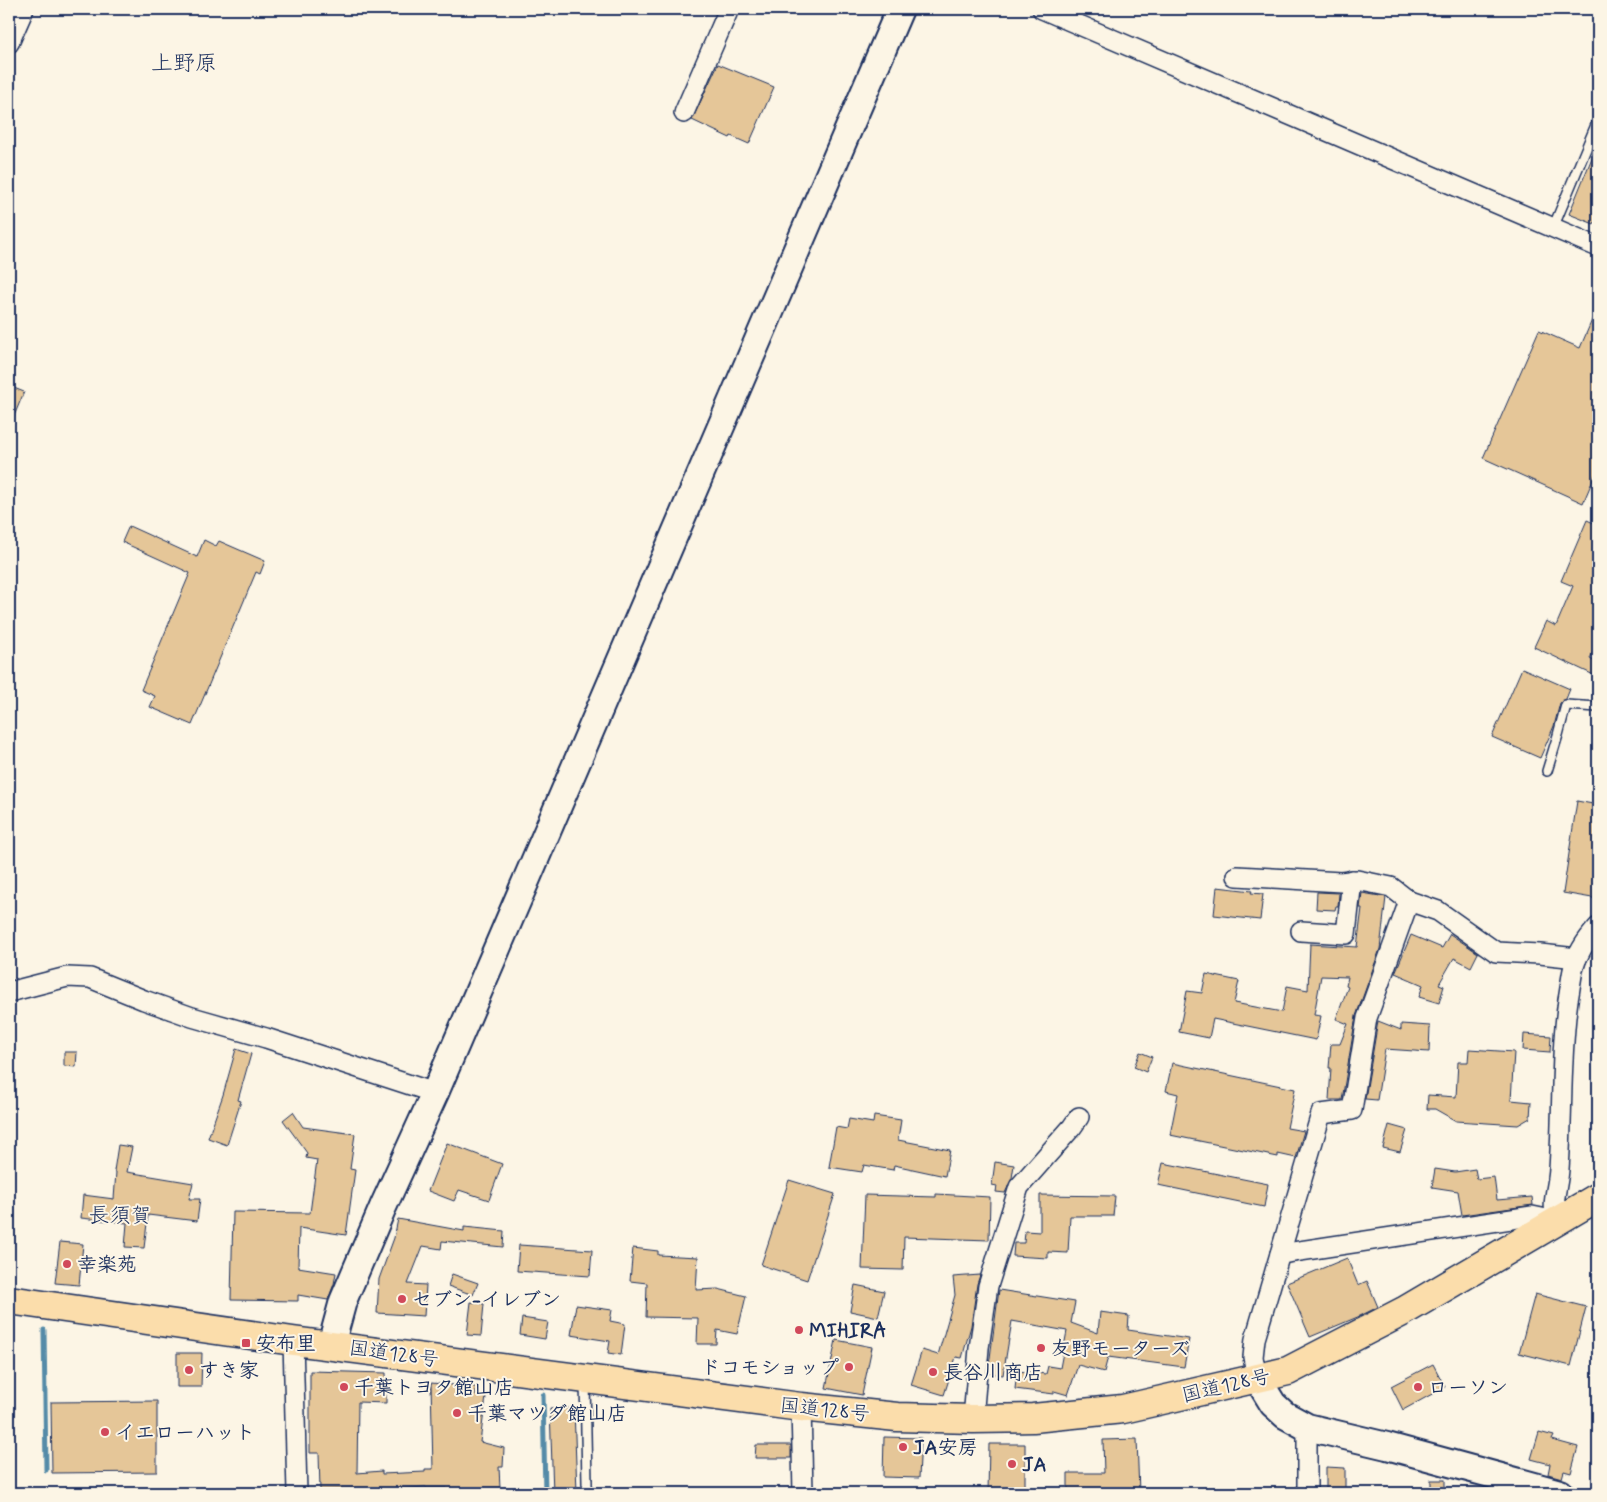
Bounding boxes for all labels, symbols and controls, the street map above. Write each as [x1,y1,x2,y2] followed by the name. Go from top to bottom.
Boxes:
[151,50,217,78] district label: 上野原
[89,1202,152,1230] district label: 長須賀
[77,1252,137,1279] place label: 幸楽苑
[61,1258,73,1270] marker: 幸楽苑
[412,1287,561,1314] place label: セブン-イレブン
[396,1293,408,1305] marker: セブン-イレブン
[809,1318,886,1345] place label: MIHIRA
[793,1324,805,1336] marker: MIHIRA
[256,1331,316,1358] place label: 安布里
[347,1335,440,1374] street label: 国道128号
[1051,1336,1189,1363] place label: 友野モーターズ
[240,1337,252,1349] marker: 安布里
[1035,1342,1047,1354] marker: 友野モーターズ
[701,1355,839,1382] place label: ドコモショップ
[199,1358,259,1385] place label: すき家
[943,1360,1043,1387] place label: 長谷川商店
[843,1361,855,1373] marker: ドコモショップ
[1179,1363,1273,1410] street label: 国道128号
[183,1364,195,1376] marker: すき家
[927,1366,939,1378] marker: 長谷川商店
[354,1375,514,1402] place label: 千葉トヨタ館山店
[1428,1375,1508,1402] place label: ローソン
[338,1381,350,1393] marker: 千葉トヨタ館山店
[1412,1381,1424,1393] marker: ローソン
[779,1392,871,1429] street label: 国道128号
[467,1401,627,1428] place label: 千葉マツダ館山店
[451,1407,463,1419] marker: 千葉マツダ館山店
[115,1420,255,1447] place label: イエローハット
[99,1426,111,1438] marker: イエローハット
[913,1435,978,1462] place label: JA安房
[897,1441,909,1453] marker: JA安房
[1022,1452,1047,1479] place label: JA
[1006,1458,1018,1470] marker: JA

